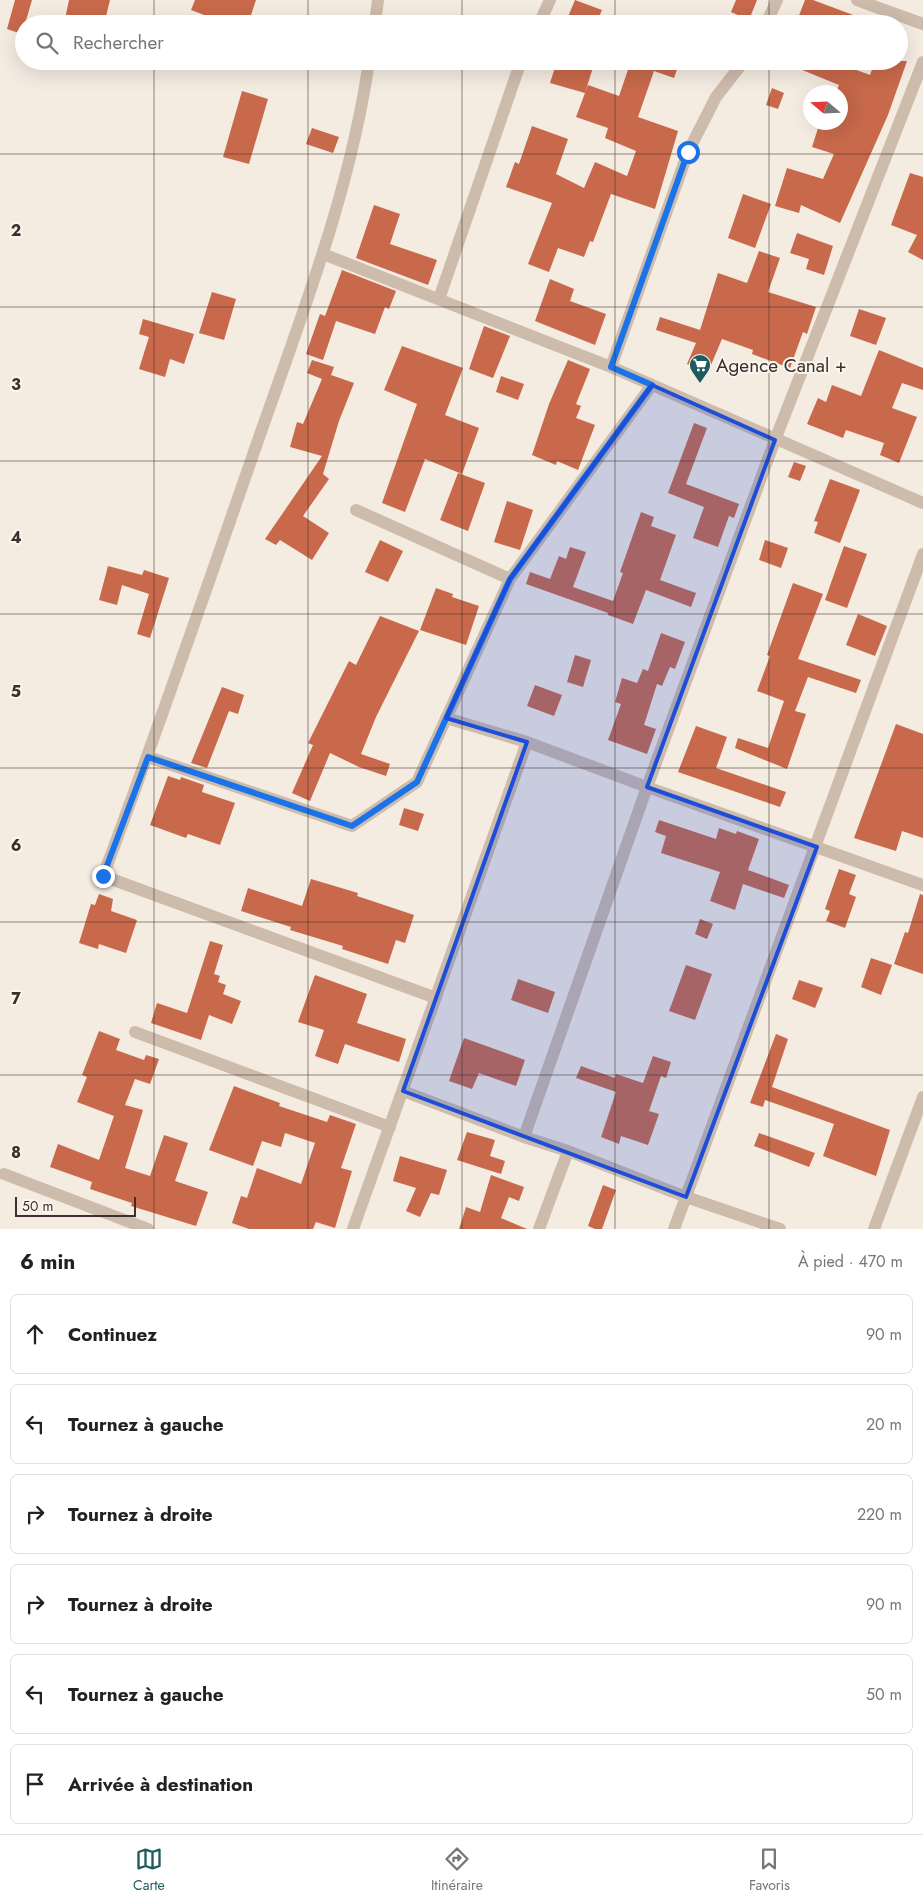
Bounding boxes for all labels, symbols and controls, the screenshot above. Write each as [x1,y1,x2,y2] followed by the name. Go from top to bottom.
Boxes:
[15,15,908,70] search box
[33,29,61,57] icon: search
[73,29,164,56] text: Rechercher
[803,85,848,130] north arrow
[677,141,700,164] route start
[11,219,21,242] text: 2
[716,352,847,379] place label: Agence Canal +
[688,353,712,384] supermarket icon: Agence Canal +
[11,373,21,396] text: 3
[10,526,22,549] text: 4
[11,680,21,703] text: 5
[11,834,21,857] text: 6
[92,865,115,888] route end
[11,987,21,1010] text: 7
[11,1141,21,1164] text: 8
[15,1194,136,1217] scale bar
[22,1196,53,1216] text: 50 m
[20,1247,75,1277] text: 6 min
[798,1250,903,1273] text: À pied · 470 m
[21,1320,49,1348] icon: ahead
[68,1321,157,1348] text: Continuez
[866,1323,902,1346] text: 90 m
[21,1410,49,1438] icon: left
[68,1411,224,1438] text: Tournez à gauche
[866,1413,902,1436] text: 20 m
[21,1500,49,1528] icon: right
[68,1501,213,1528] text: Tournez à droite
[857,1503,902,1526] text: 220 m
[21,1590,49,1618] icon: right
[68,1591,213,1618] text: Tournez à droite
[866,1593,902,1616] text: 90 m
[21,1680,49,1708] icon: left
[68,1681,224,1708] text: Tournez à gauche
[866,1683,902,1706] text: 50 m
[21,1770,49,1798] icon: arrive
[68,1771,253,1798] text: Arrivée à destination
[133,1845,165,1895] tab: Carte
[431,1845,483,1895] tab: Itinéraire
[749,1845,790,1895] tab: Favoris

